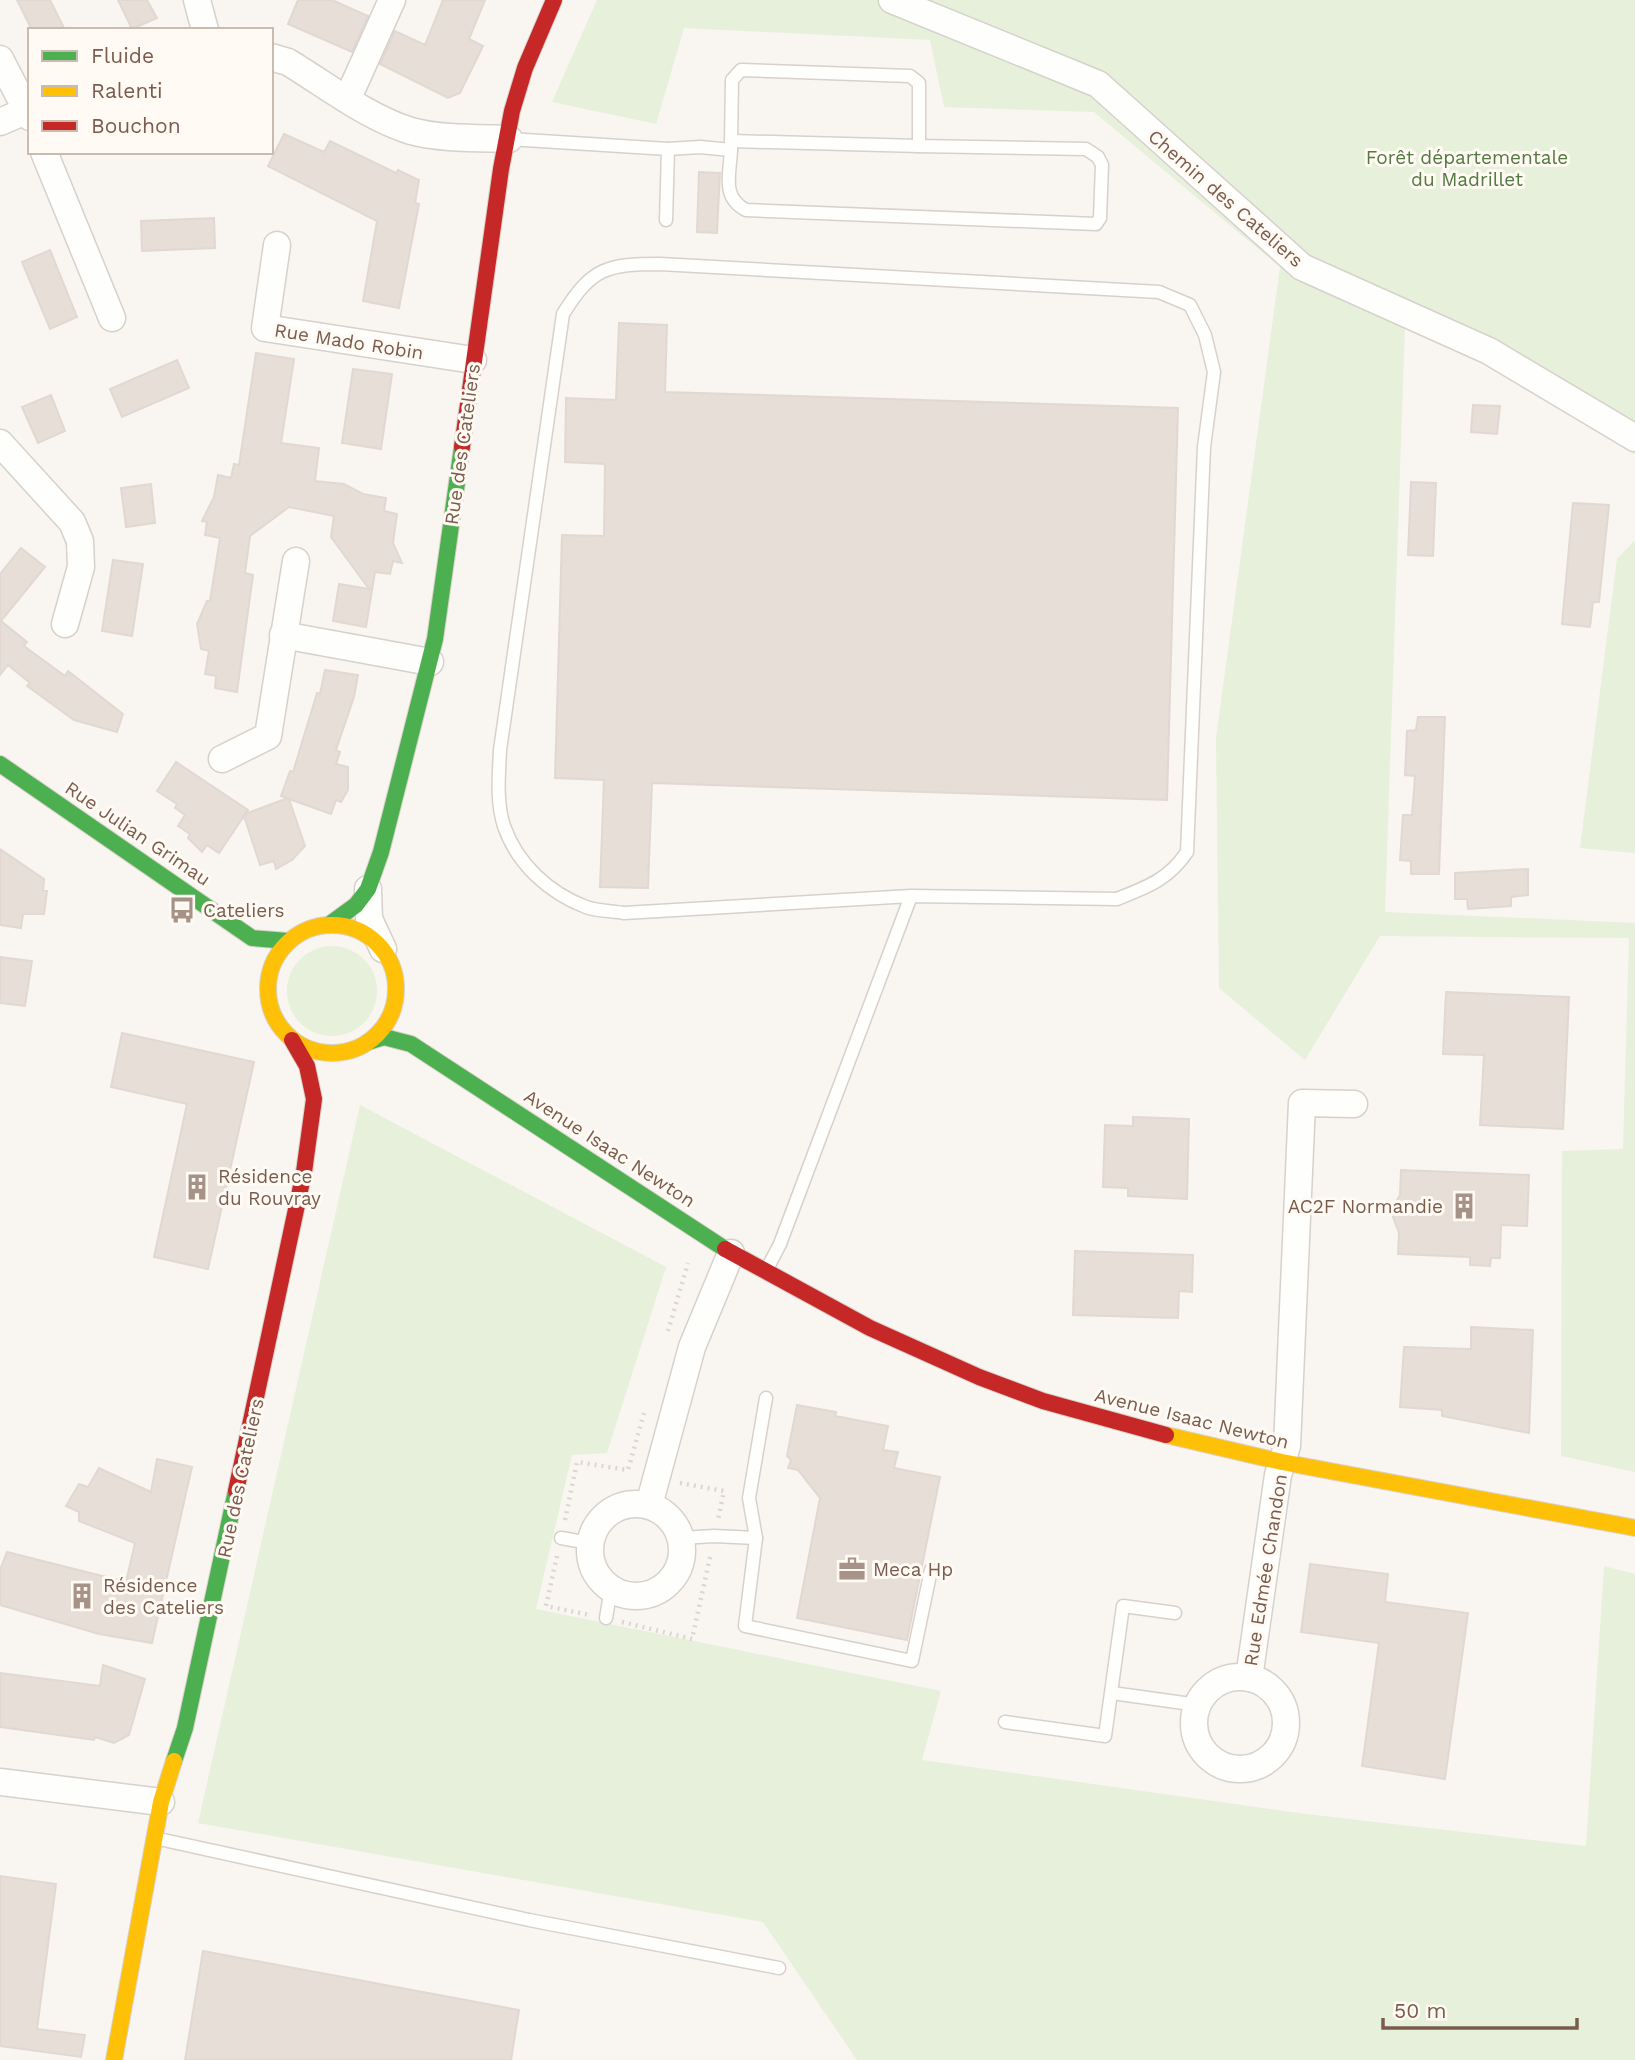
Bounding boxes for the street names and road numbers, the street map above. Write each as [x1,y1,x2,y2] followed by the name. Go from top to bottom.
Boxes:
[1143,125,1308,272] street label: Chemin des Cateliers
[273,318,425,365] street label: Rue Mado Robin
[440,362,485,526] street label: Rue des Cateliers
[61,776,215,891] street label: Rue Julian Grimau
[520,1084,700,1212] street label: Avenue Isaac Newton
[1092,1383,1291,1454] street label: Avenue Isaac Newton
[212,1396,269,1560] street label: Rue des Cateliers
[1239,1472,1292,1668] street label: Rue Edmée Chandon

